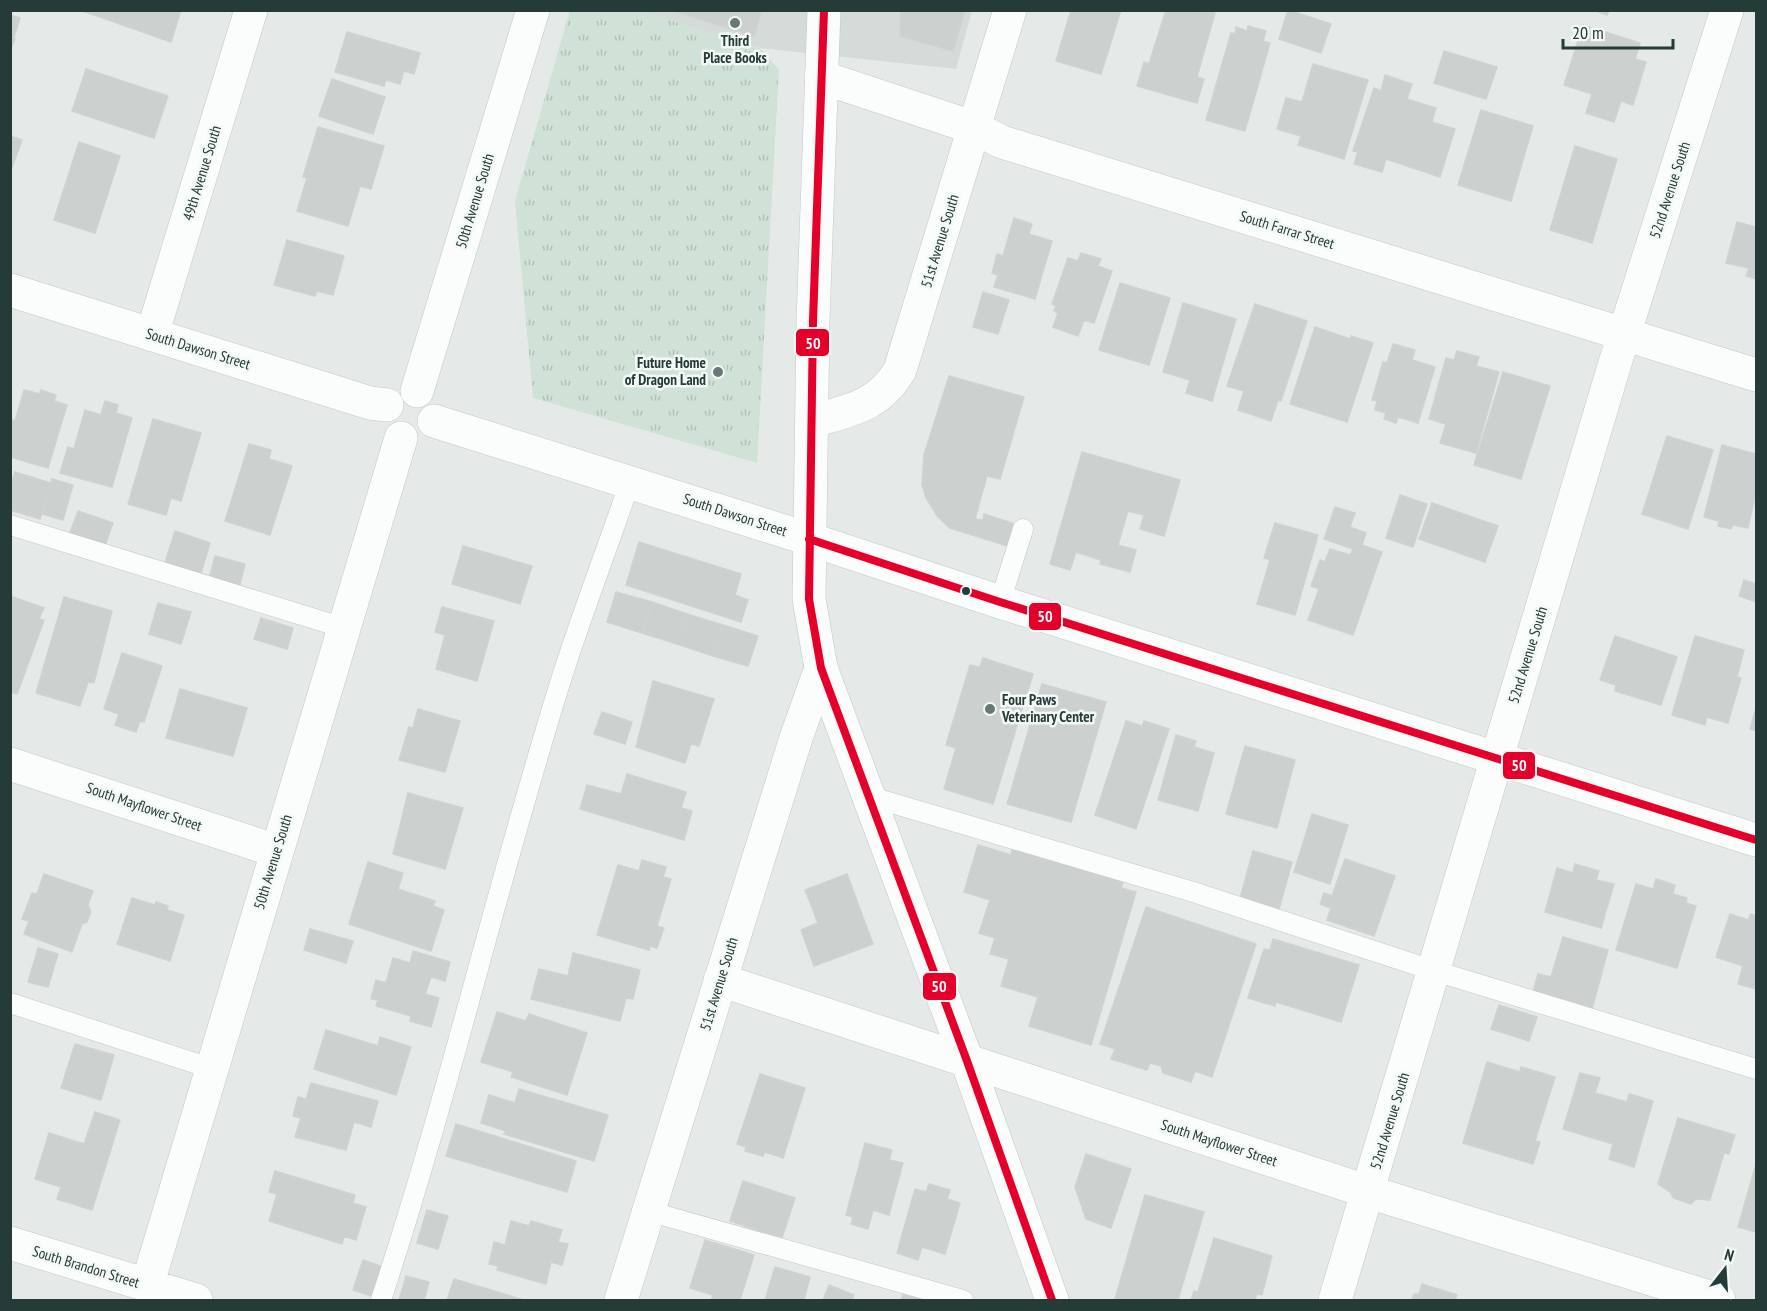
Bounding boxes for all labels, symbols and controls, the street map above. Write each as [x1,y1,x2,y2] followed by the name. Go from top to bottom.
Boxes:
[1563,12,1672,50] scale bar
[728,16,742,30] marker: Third Place Books
[1572,21,1604,44] text: 20 m
[703,31,767,67] place label: Third Place Books
[178,123,225,223] street label: 49th Avenue South
[1645,139,1694,241] street label: 52nd Avenue South
[451,151,498,251] street label: 50th Avenue South
[916,192,963,290] street label: 51st Avenue South
[1237,206,1337,253] street label: South Farrar Street
[144,324,253,373] street label: South Dawson Street
[795,328,830,357] line badge: 50
[805,333,821,353] text: 50
[625,353,706,389] place label: Future Home of Dragon Land
[711,365,725,379] marker: Future Home of Dragon Land
[681,489,790,540] street label: South Dawson Street
[960,585,972,597] unlabelled marker
[1028,602,1062,631] line badge: 50
[1504,604,1551,706] street label: 52nd Avenue South
[1037,606,1053,626] text: 50
[1001,690,1095,726] place label: Four Paws Veterinary Center
[983,702,997,716] marker: Four Paws Veterinary Center
[1502,751,1536,780] line badge: 50
[1511,755,1527,775] text: 50
[84,778,205,835] street label: South Mayflower Street
[249,812,296,912] street label: 50th Avenue South
[695,935,742,1033] street label: 51st Avenue South
[922,972,957,1001] line badge: 50
[931,976,947,996] text: 50
[1366,1070,1413,1172] street label: 52nd Avenue South
[1159,1115,1280,1170] street label: South Mayflower Street
[1695,1239,1755,1299] north arrow
[30,1241,142,1292] street label: South Brandon Street
[1722,1244,1736,1265] text: N

